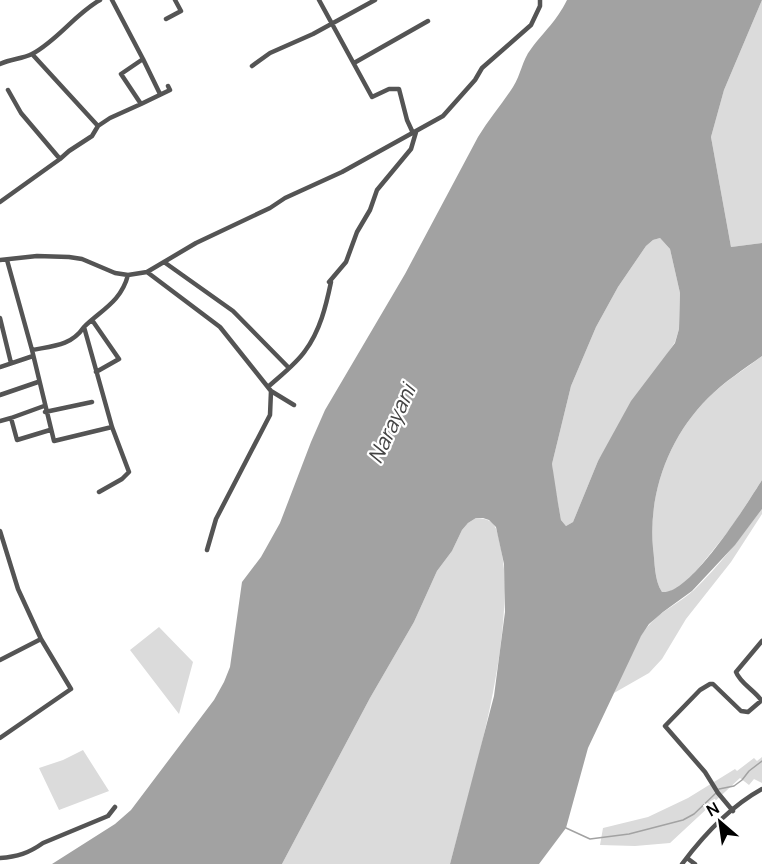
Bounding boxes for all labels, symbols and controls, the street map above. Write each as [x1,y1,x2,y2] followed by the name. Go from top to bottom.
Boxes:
[361,377,423,468] water label: Narayani
[690,792,750,852] north arrow
[702,796,723,821] text: N

